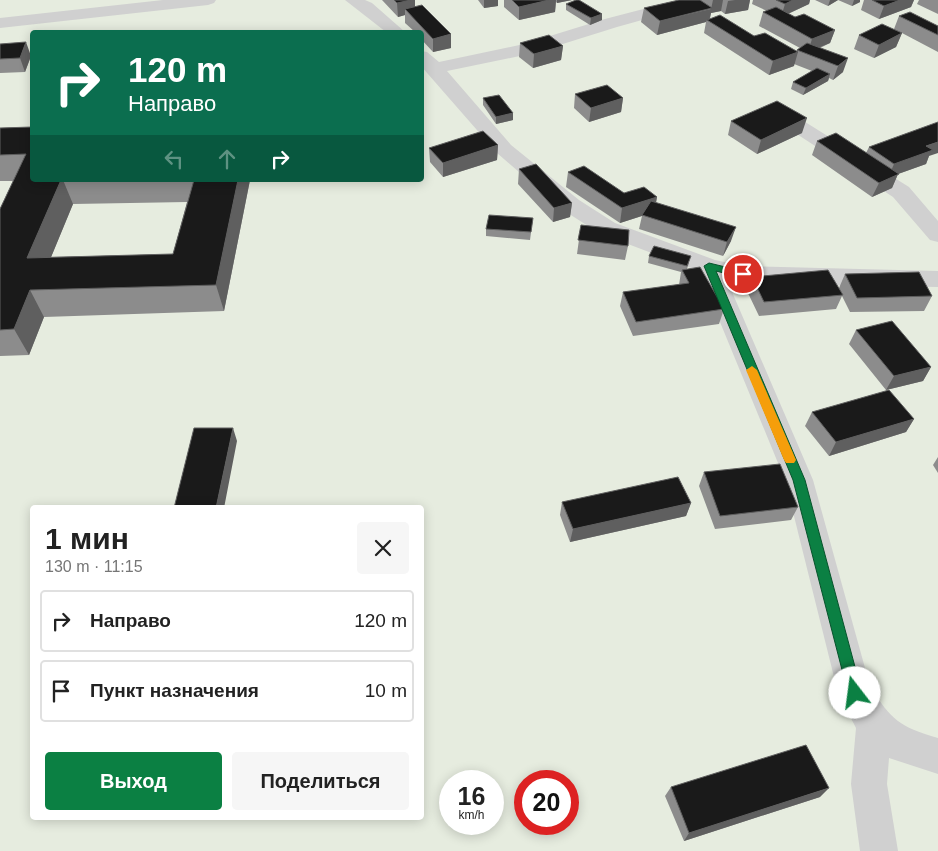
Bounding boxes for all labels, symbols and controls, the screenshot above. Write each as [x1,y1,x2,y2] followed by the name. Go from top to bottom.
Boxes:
[45,50,110,115] icon: right
[128,50,227,89] text: 120 m
[128,91,216,116] text: Направо
[160,145,188,173] icon: left
[213,145,241,173] icon: ahead
[266,145,294,173] icon: right
[722,253,764,295] pin
[729,260,757,288] icon: arrive
[45,522,129,555] text: 1 мин
[357,522,409,574] button: close
[45,558,143,575] text: 130 m · 11:15
[47,607,75,635] icon: right
[90,610,171,631] text: Направо
[354,610,407,631] text: 120 m
[828,666,880,718] position arrow
[47,677,75,705] icon: arrive
[90,680,259,701] text: Пункт назначения
[365,680,407,701] text: 10 m
[45,752,222,810] button: Выход
[232,752,409,810] button: Поделиться
[514,770,579,835] speed limit sign: 20
[458,782,485,810] text: 16
[458,808,485,822] text: km/h

